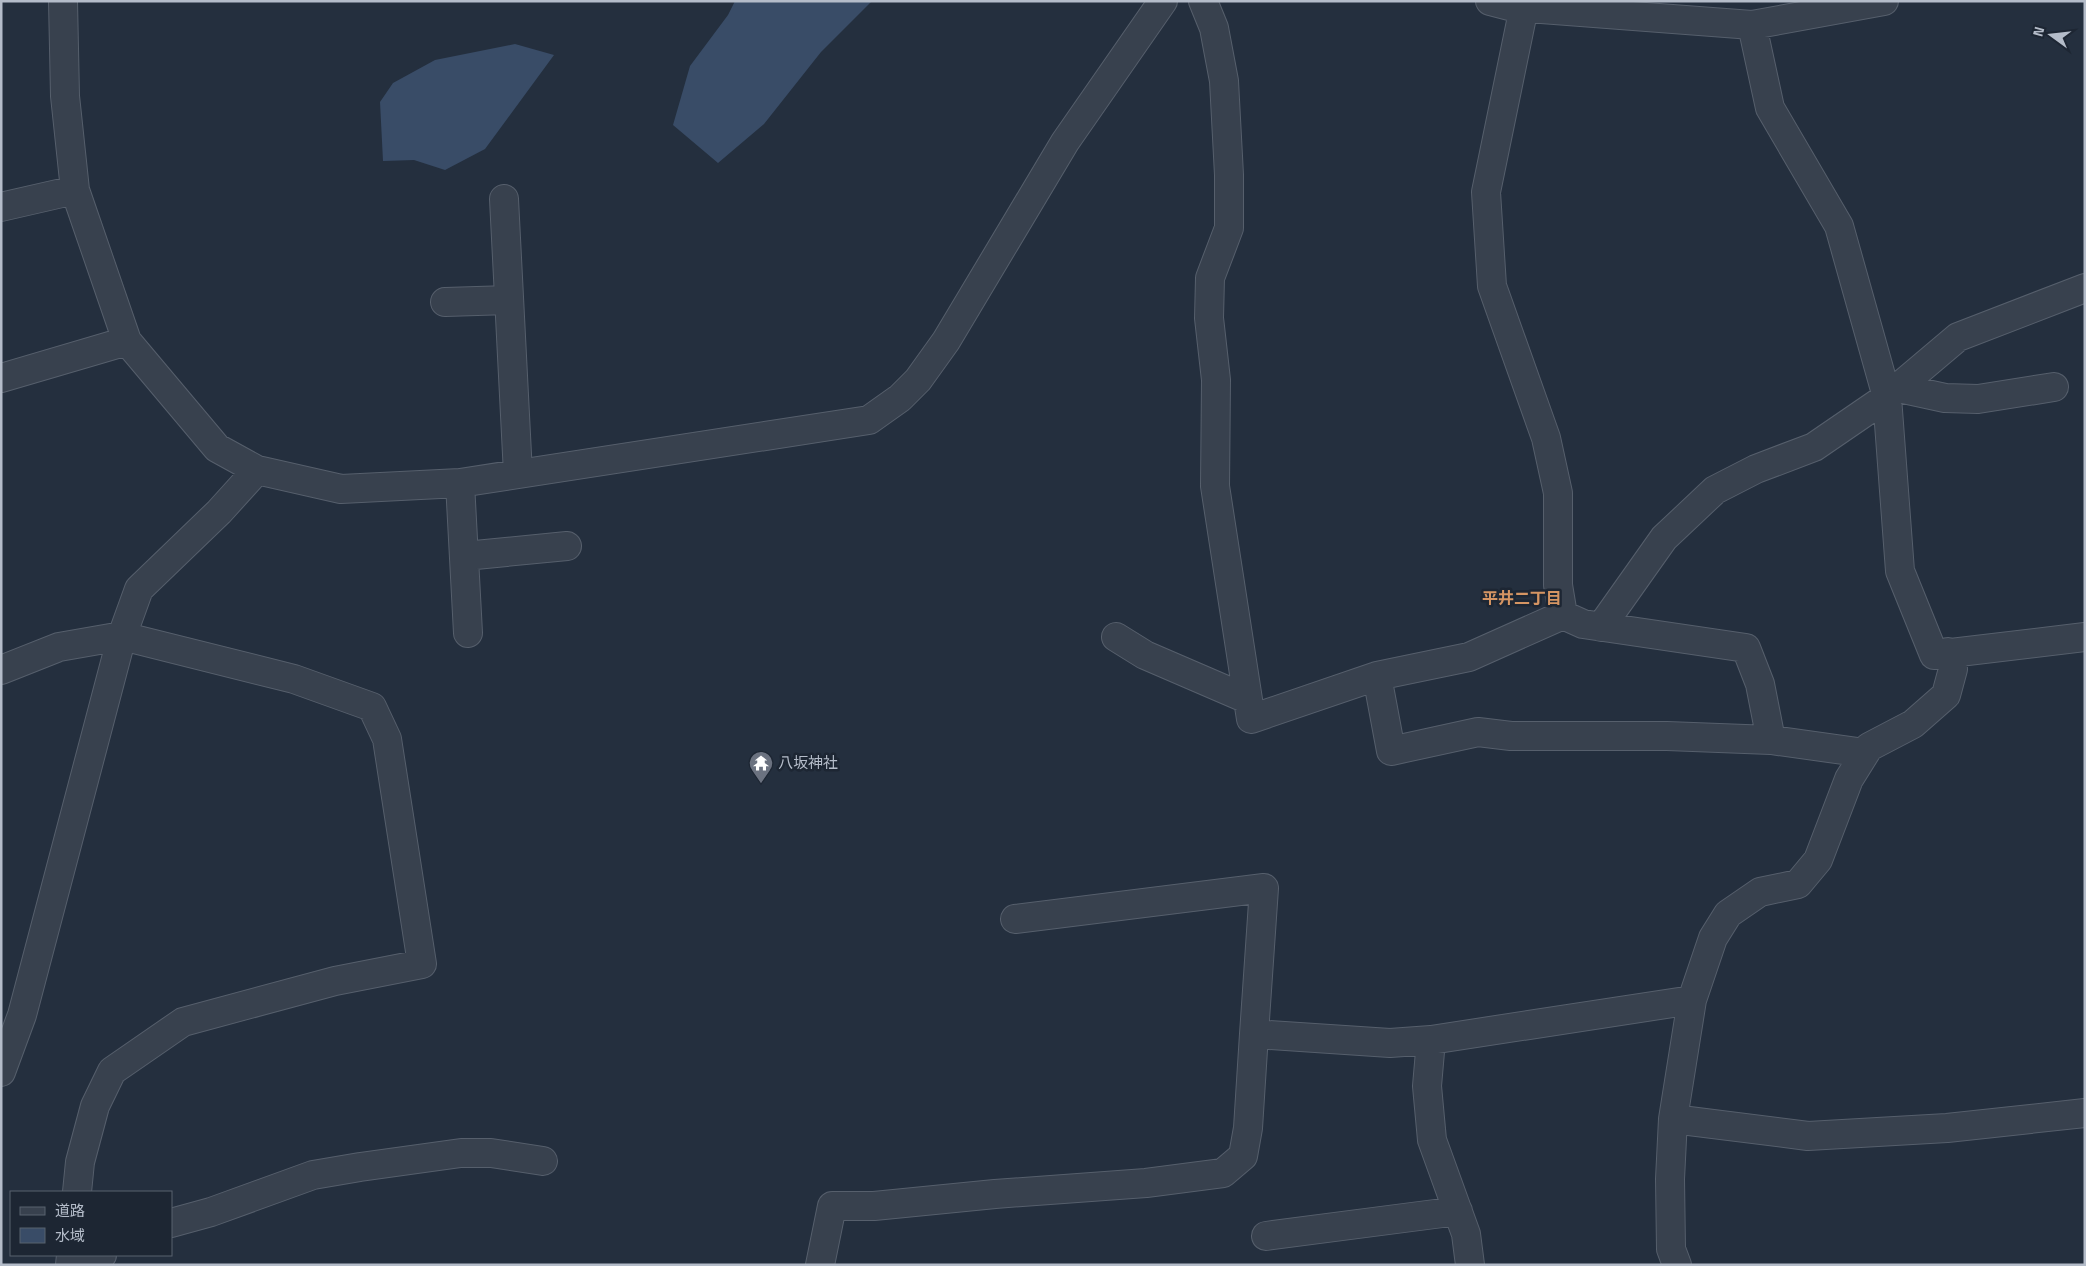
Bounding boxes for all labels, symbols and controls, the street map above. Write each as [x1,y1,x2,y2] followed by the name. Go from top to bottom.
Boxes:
[2026,10,2076,60] north arrow
[2027,24,2049,39] text: N
[1482,586,1562,610] district label: 平井二丁目
[748,750,774,784] temple icon: 八坂神社
[778,751,838,774] place label: 八坂神社
[10,1191,172,1256] legend
[55,1199,85,1222] text: 道路
[55,1224,85,1247] text: 水域

